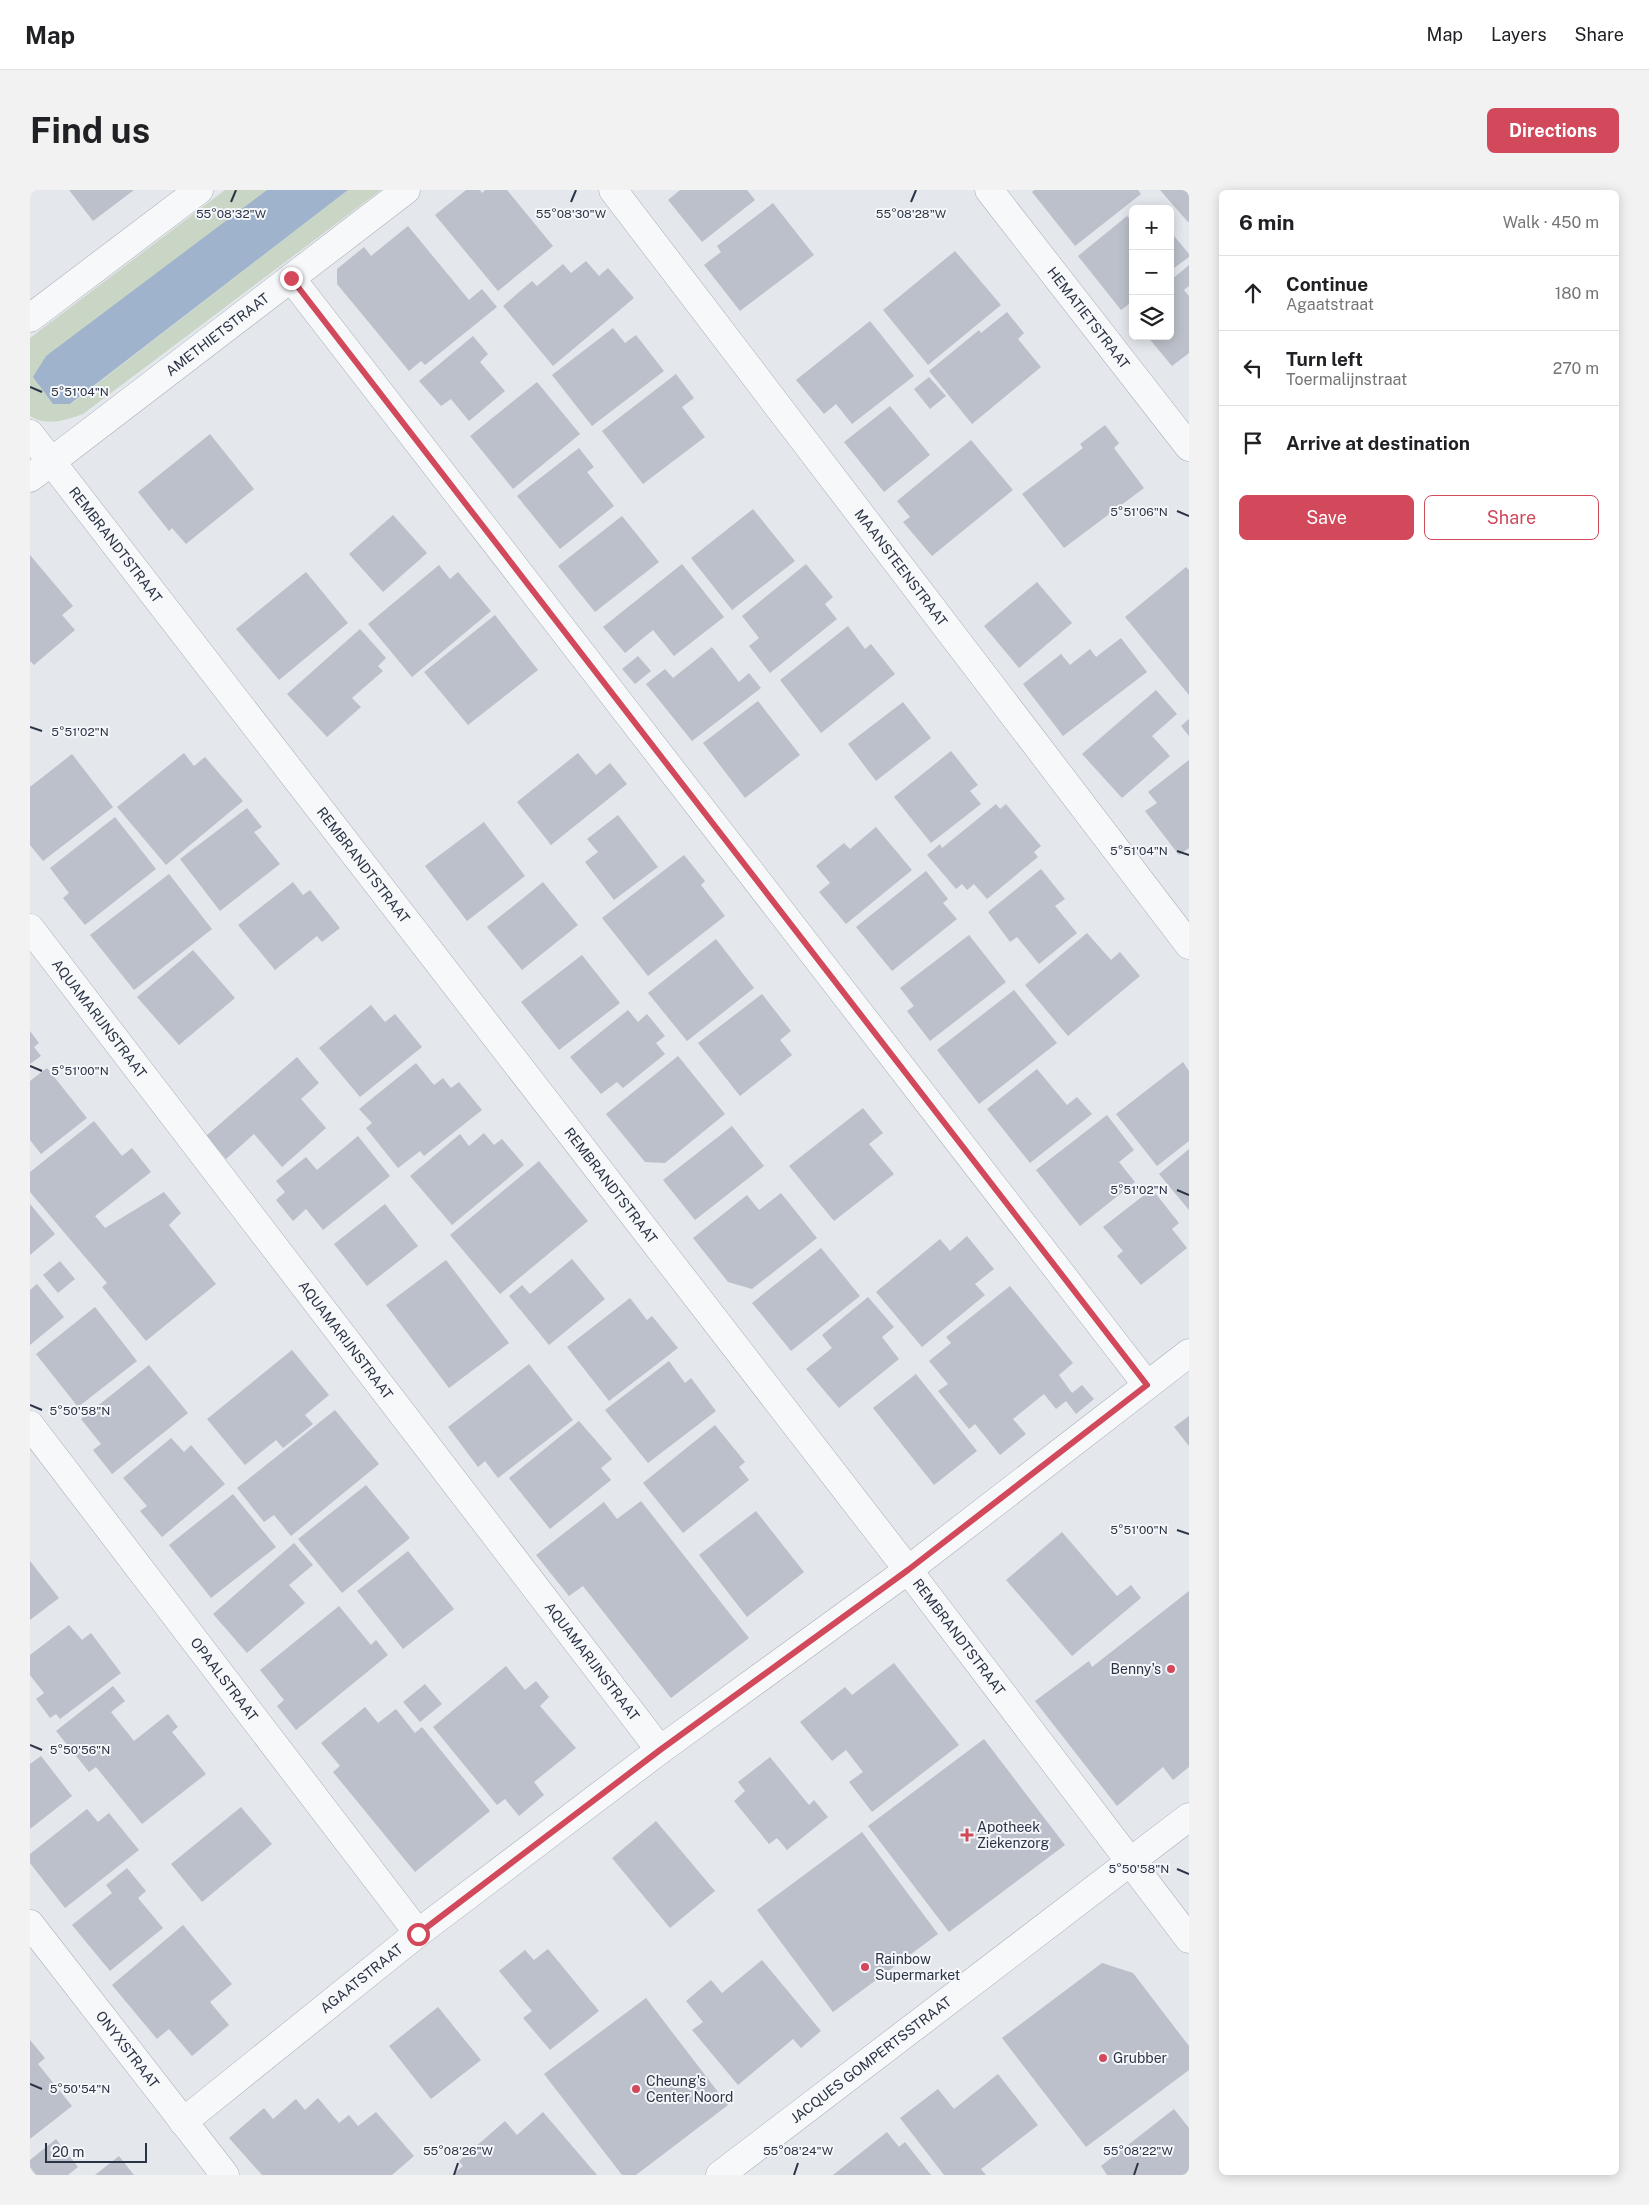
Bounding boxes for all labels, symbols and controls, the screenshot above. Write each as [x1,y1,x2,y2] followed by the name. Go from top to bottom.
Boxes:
[25,21,75,49] text: Map
[1427,24,1463,45] text: Map
[1491,24,1547,45] text: Layers
[1575,24,1624,45] text: Share
[1487,108,1619,153] button: Directions
[30,110,150,151] text: Find us
[1129,205,1174,340] map controls
[1129,205,1174,250] button: +
[196,207,267,221] text: 55°08'32"W
[536,207,607,221] text: 55°08'30"W
[876,207,947,221] text: 55°08'28"W
[1239,210,1295,235] text: 6 min
[1503,213,1599,232] text: Walk · 450 m
[1129,250,1174,295] button: −
[1044,264,1133,372] street label: HEMATIETSTRAAT
[280,267,303,290] route end
[1286,273,1368,295] text: Continue
[1239,279,1267,307] icon: ahead
[1555,284,1599,303] text: 180 m
[163,290,272,379] street label: AMETHIETSTRAAT
[1129,295,1174,340] button: layers
[1286,295,1374,314] text: Agaatstraat
[1286,348,1363,370] text: Turn left
[1239,354,1267,382] icon: left
[1553,359,1599,378] text: 270 m
[1286,370,1407,389] text: Toermalijnstraat
[51,385,109,399] text: 5°51'04"N
[1239,429,1267,457] icon: arrive
[1286,432,1470,454] text: Arrive at destination
[66,484,165,606] street label: REMBRANDTSTRAAT
[1239,495,1414,540] button: Save
[1424,495,1599,540] button: Share
[1110,505,1168,519] text: 5°51'06"N
[851,506,951,629] street label: MAANSTEENSTRAAT
[51,725,109,739] text: 5°51'02"N
[314,804,413,926] street label: REMBRANDTSTRAAT
[1110,844,1168,858] text: 5°51'04"N
[49,956,150,1081] street label: AQUAMARIJNSTRAAT
[51,1064,109,1078] text: 5°51'00"N
[561,1125,661,1247] street label: REMBRANDTSTRAAT
[1110,1183,1168,1197] text: 5°51'02"N
[295,1278,396,1402] street label: AQUAMARIJNSTRAAT
[50,1404,110,1418] text: 5°50'58"N
[1110,1523,1168,1537] text: 5°51'00"N
[910,1576,1008,1698] street label: REMBRANDTSTRAAT
[542,1599,643,1724] street label: AQUAMARIJNSTRAAT
[187,1634,261,1724] street label: OPAALSTRAAT
[1111,1661,1161,1677] place label: Benny's
[1165,1663,1177,1675] marker: Benny's
[50,1743,110,1757] text: 5°50'56"N
[977,1819,1049,1851] place label: Apotheek Ziekenzorg
[961,1829,973,1841] marker: Apotheek Ziekenzorg
[1109,1862,1169,1876] text: 5°50'58"N
[407,1923,430,1946] route start
[317,1941,406,2016] street label: AGAATSTRAAT
[875,1951,960,1983] place label: Rainbow Supermarket
[859,1961,871,1973] marker: Rainbow Supermarket
[788,1993,954,2126] street label: JACQUES GOMPERTSSTRAAT
[93,2008,162,2091] street label: ONYXSTRAAT
[1113,2050,1167,2066] place label: Grubber
[1097,2052,1109,2064] marker: Grubber
[646,2073,733,2105] place label: Cheung's Center Noord
[50,2082,110,2096] text: 5°50'54"N
[630,2083,642,2095] marker: Cheung's Center Noord
[45,2140,148,2163] scale bar
[52,2144,84,2160] text: 20 m
[423,2144,494,2158] text: 55°08'26"W
[763,2144,834,2158] text: 55°08'24"W
[1103,2144,1173,2158] text: 55°08'22"W

